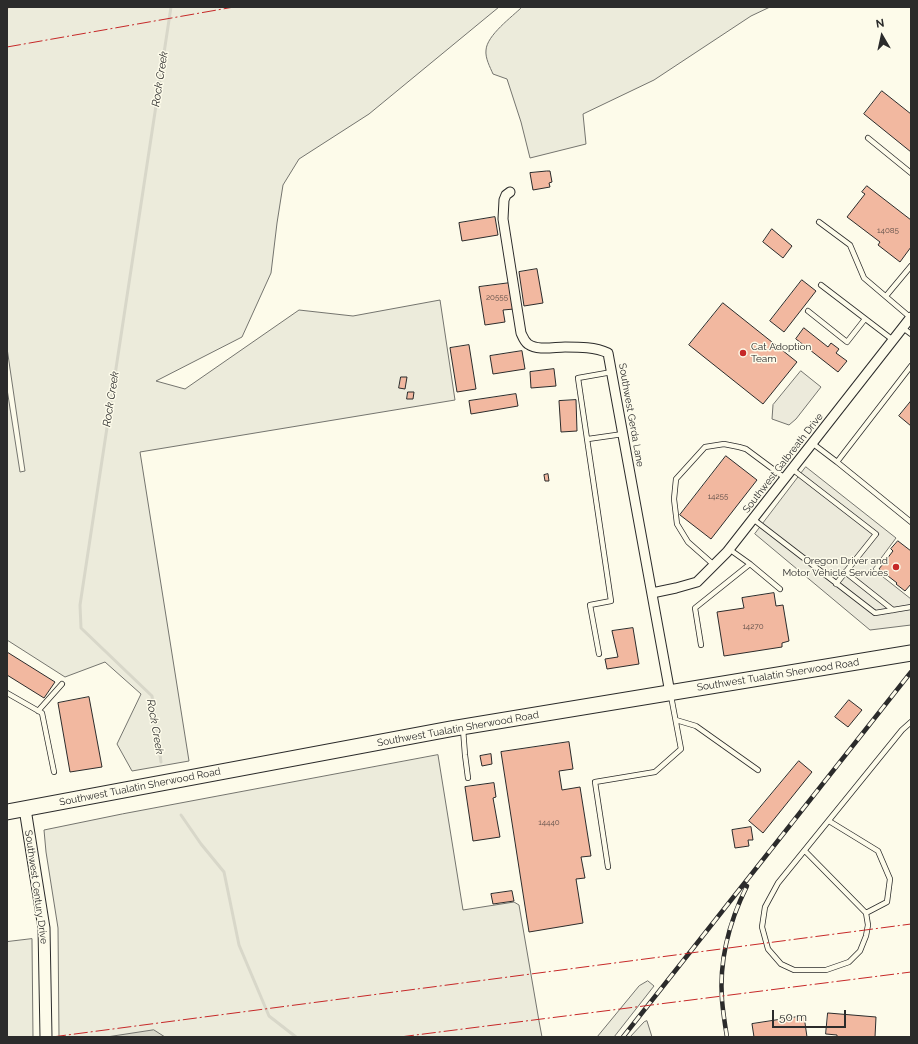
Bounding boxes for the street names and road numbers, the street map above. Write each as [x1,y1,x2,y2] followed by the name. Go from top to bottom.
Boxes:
[616,362,646,468] street label: Southwest Gerda Lane
[740,411,826,515] street label: Southwest Galbreath Drive
[696,656,860,694] street label: Southwest Tualatin Sherwood Road
[376,709,540,749] street label: Southwest Tualatin Sherwood Road
[58,765,222,809] street label: Southwest Tualatin Sherwood Road
[22,829,50,945] street label: Southwest Century Drive

